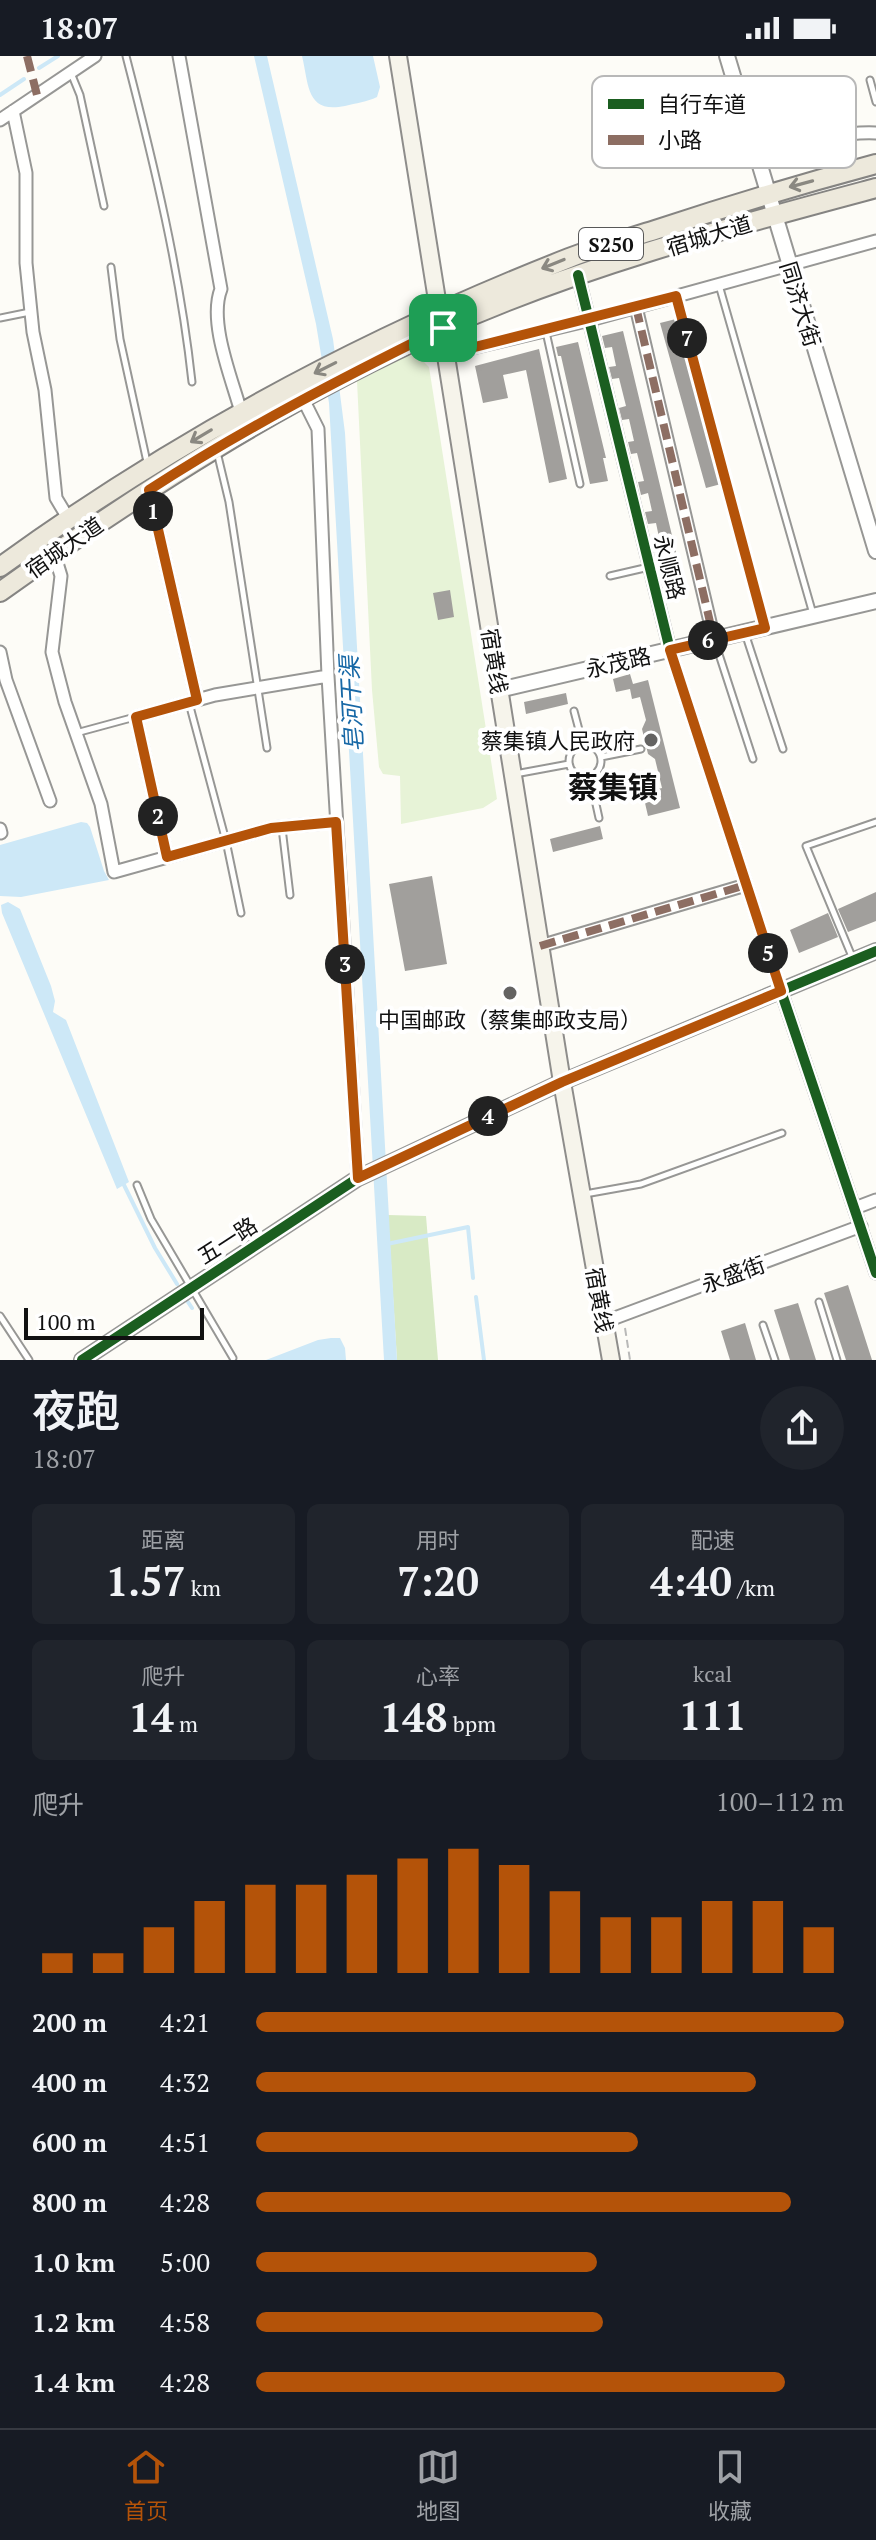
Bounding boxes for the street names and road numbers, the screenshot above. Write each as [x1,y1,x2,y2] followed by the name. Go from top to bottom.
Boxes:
[663,208,755,262] street label: 宿城大道
[579,228,643,260] road number: S250
[774,258,828,350] street label: 同济大街
[20,510,108,584] street label: 宿城大道
[648,531,692,603] street label: 永顺路
[476,626,514,696] street label: 宿黄线
[583,640,653,684] street label: 永茂路
[191,1210,263,1270] street label: 五一路
[697,1249,769,1299] street label: 永盛街
[580,1265,620,1335] street label: 宿黄线

